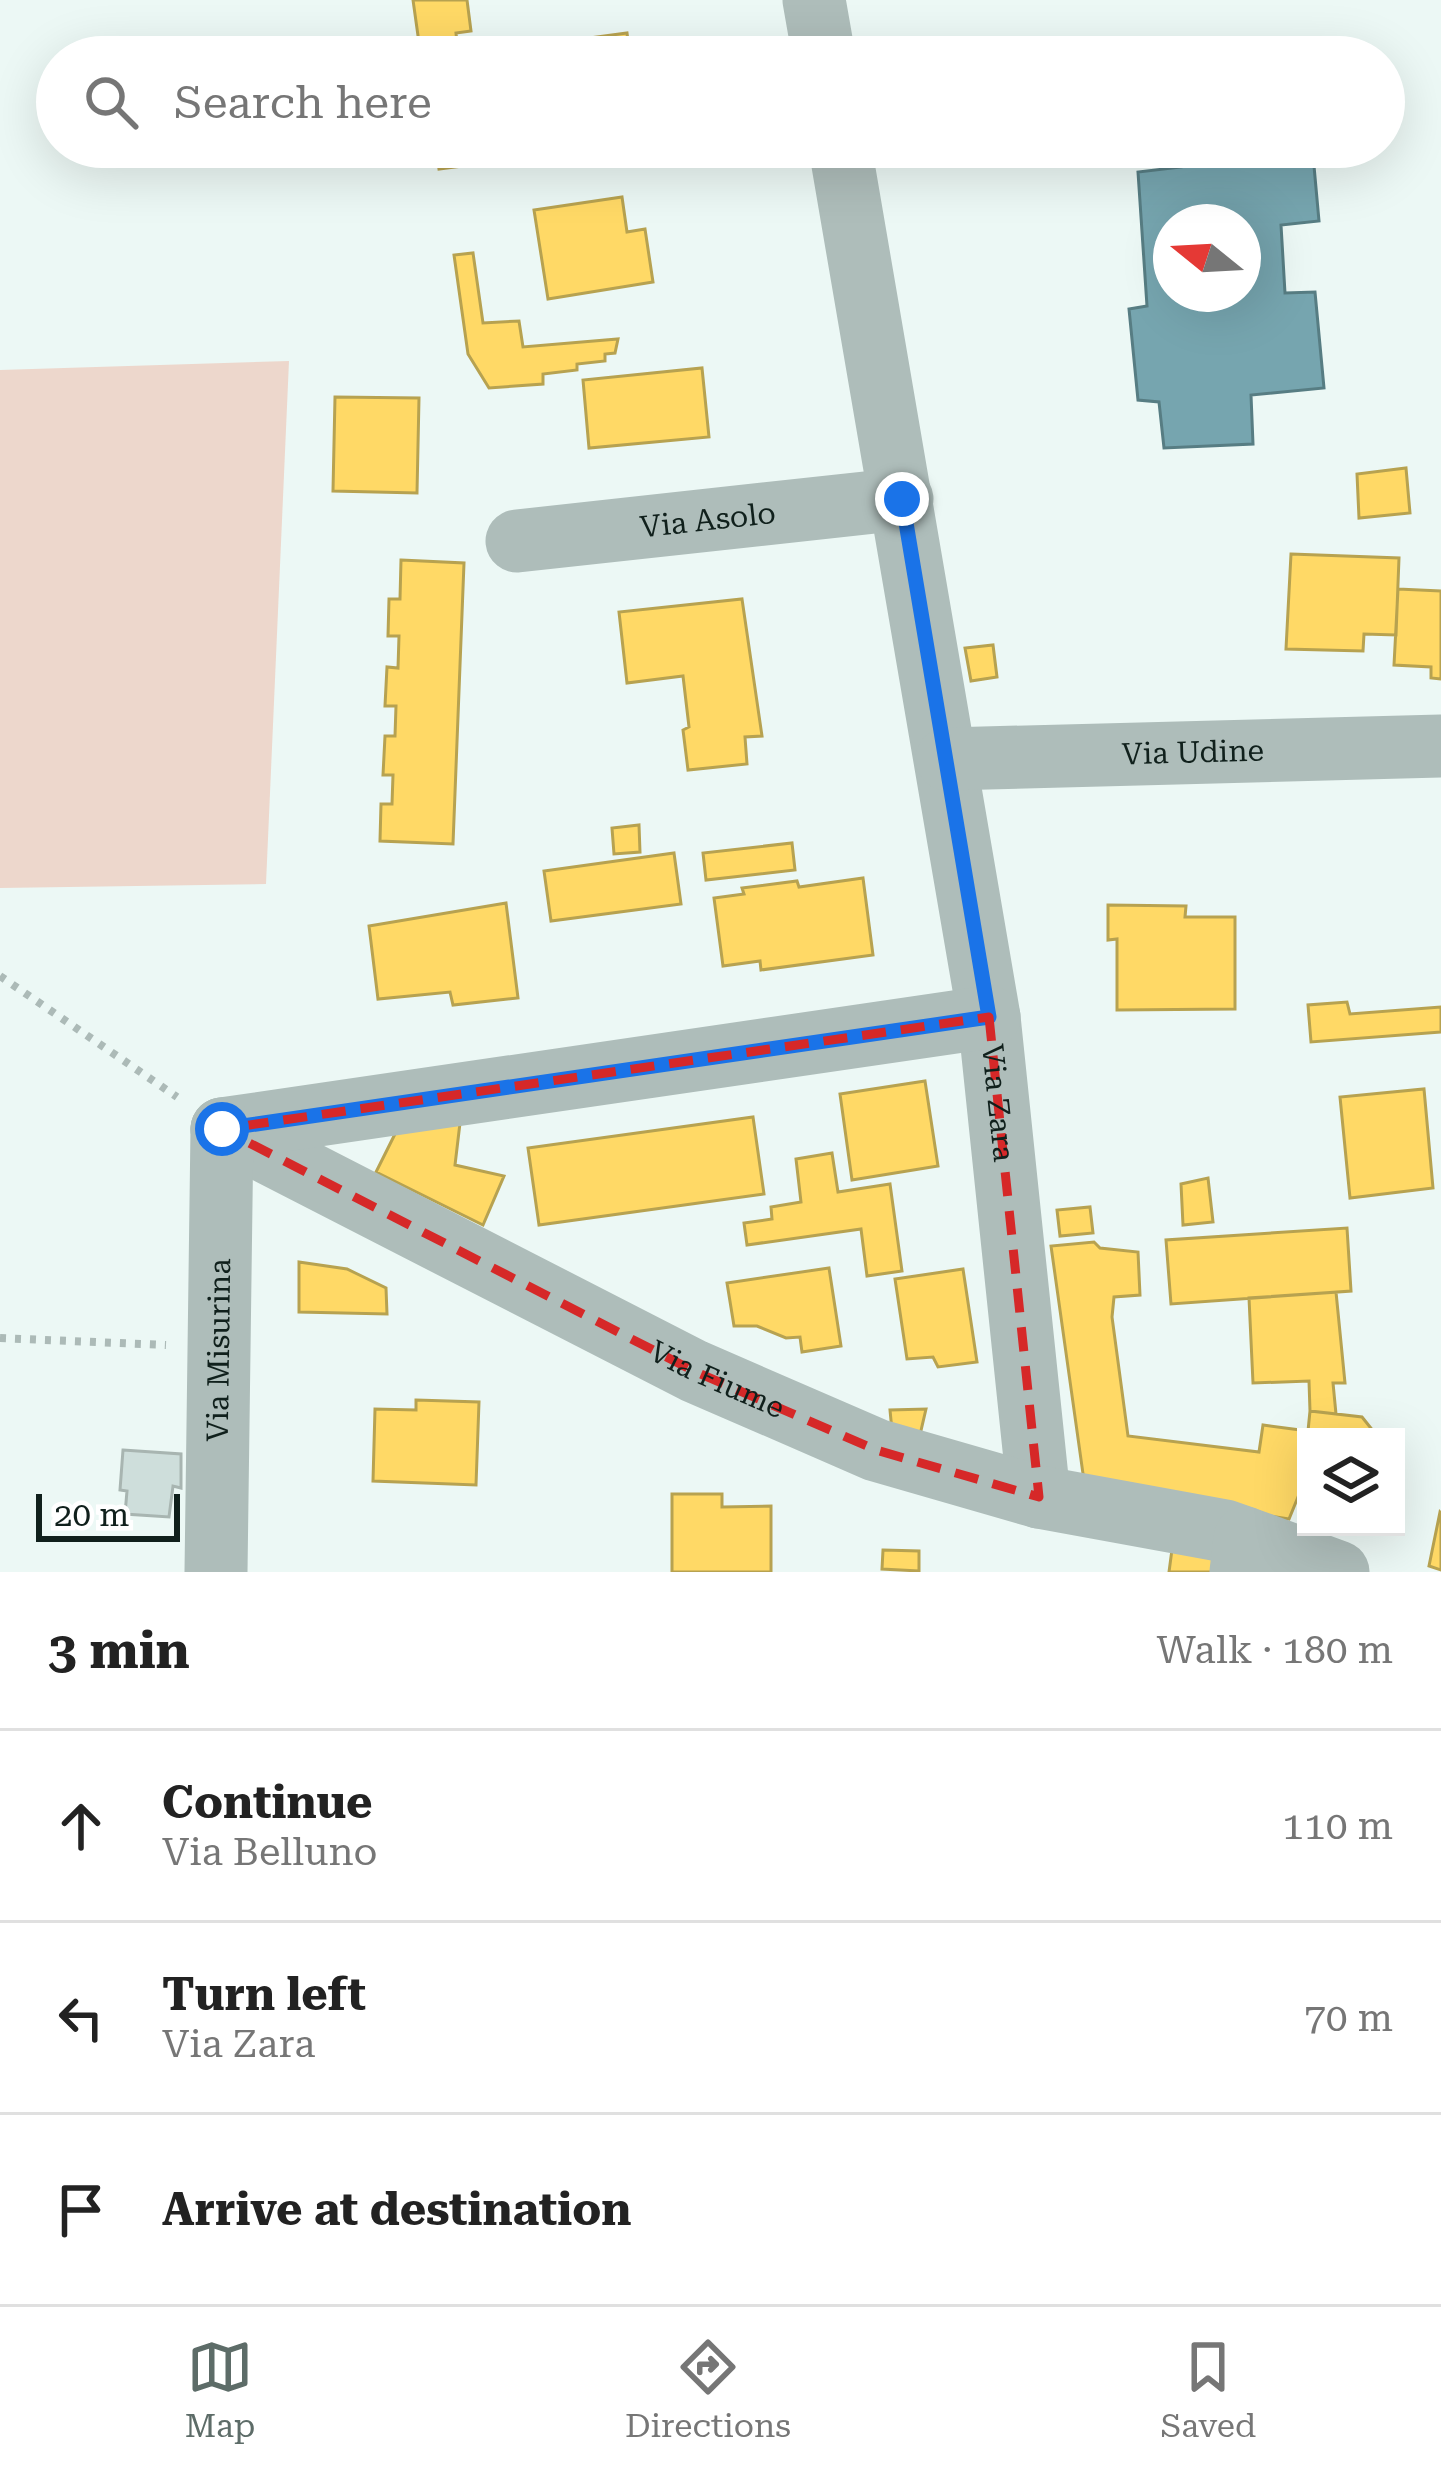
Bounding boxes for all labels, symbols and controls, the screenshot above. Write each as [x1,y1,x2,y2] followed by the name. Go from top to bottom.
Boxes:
[36,36,1405,168] search box
[78,69,144,135] icon: search
[174,76,432,129] text: Search here
[1153,204,1261,312] north arrow
[875,472,929,526] route end
[638,495,777,544] street label: Via Asolo
[1121,733,1264,771] street label: Via Udine
[975,1042,1022,1163] street label: Via Zara
[195,1102,249,1156] route start
[200,1258,237,1442] street label: Via Misurina
[644,1333,790,1425] street label: Via Fiume
[1297,1428,1405,1536] map controls
[1297,1428,1405,1536] button: layers
[36,1488,180,1541] scale bar
[54,1495,129,1534] text: 20 m
[48,1621,190,1680] text: 3 min
[1157,1627,1393,1673] text: Walk · 180 m
[162,1776,373,1829] text: Continue
[48,1793,114,1859] icon: ahead
[1282,1803,1393,1849] text: 110 m
[162,1829,378,1875] text: Via Belluno
[162,1968,366,2021] text: Turn left
[48,1985,114,2051] icon: left
[1304,1995,1393,2041] text: 70 m
[162,2021,315,2067] text: Via Zara
[48,2177,114,2243] icon: arrive
[162,2183,631,2236] text: Arrive at destination
[185,2334,255,2445] tab: Map
[625,2334,791,2445] tab: Directions
[1161,2334,1256,2445] tab: Saved

